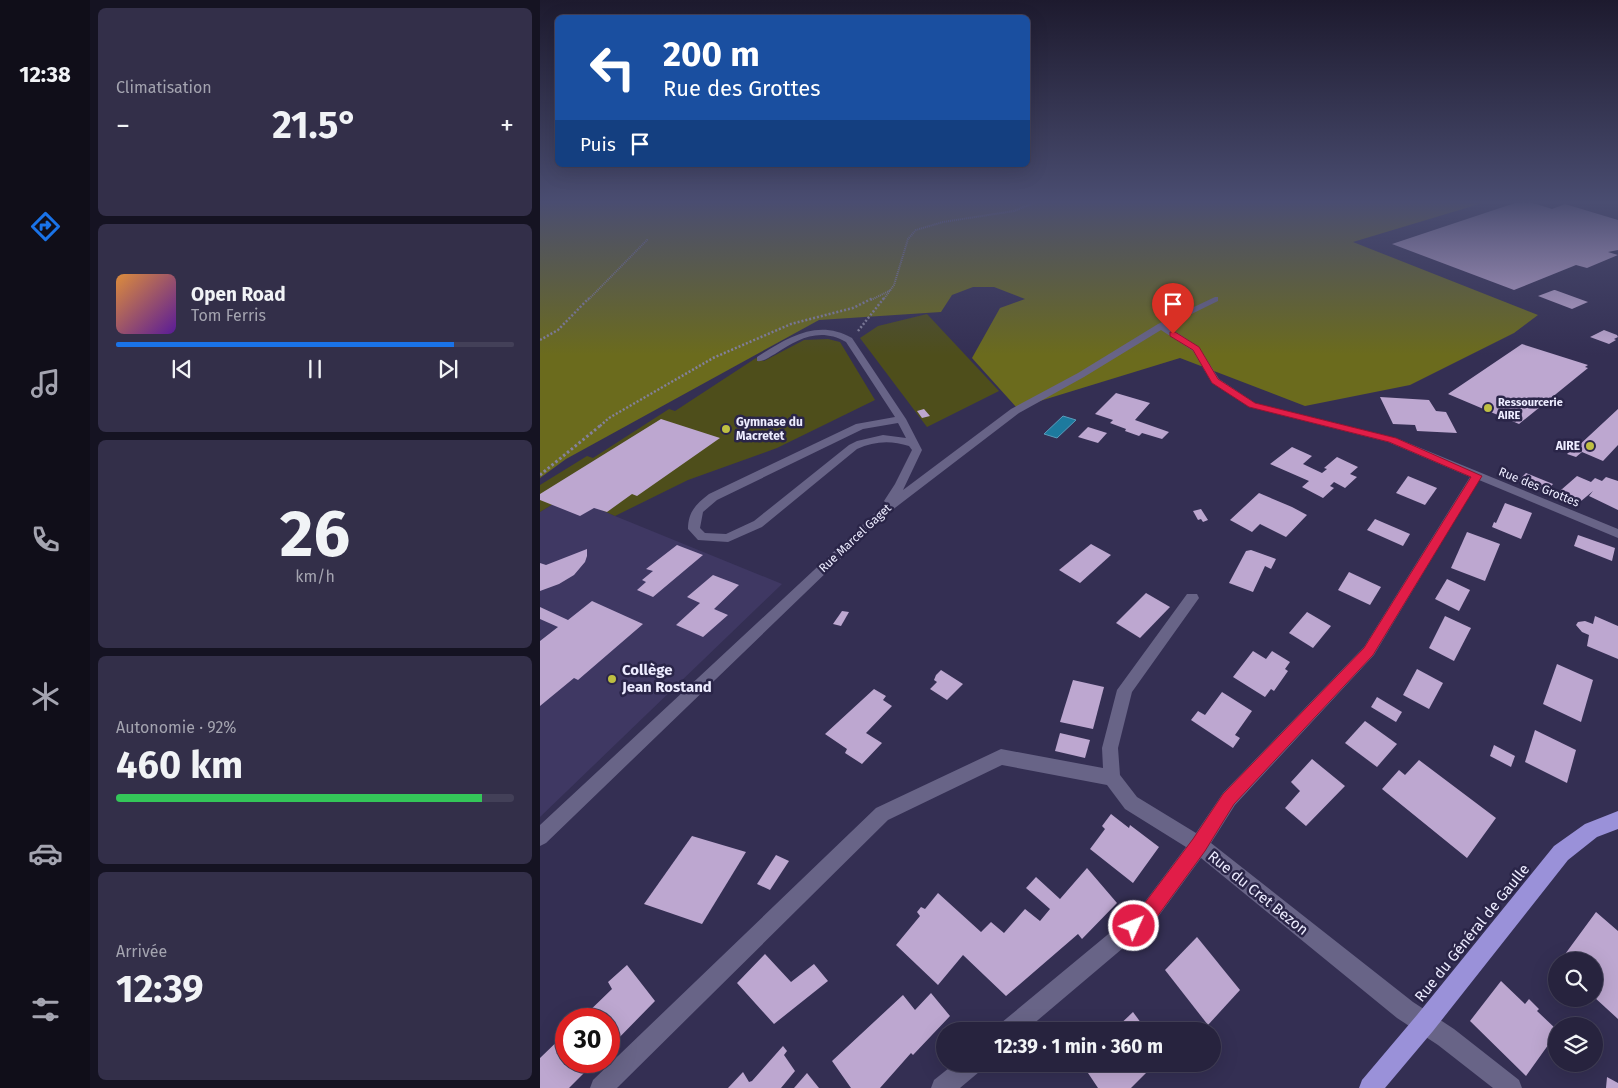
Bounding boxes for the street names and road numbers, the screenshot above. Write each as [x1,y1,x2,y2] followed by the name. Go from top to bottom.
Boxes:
[1497,464,1582,510] street label: Rue des Grottes
[816,500,895,575] street label: Rue Marcel Gaget
[1204,847,1312,939] street label: Rue du Cret Bezon
[1411,860,1533,1006] street label: Rue du Général de Gaulle

